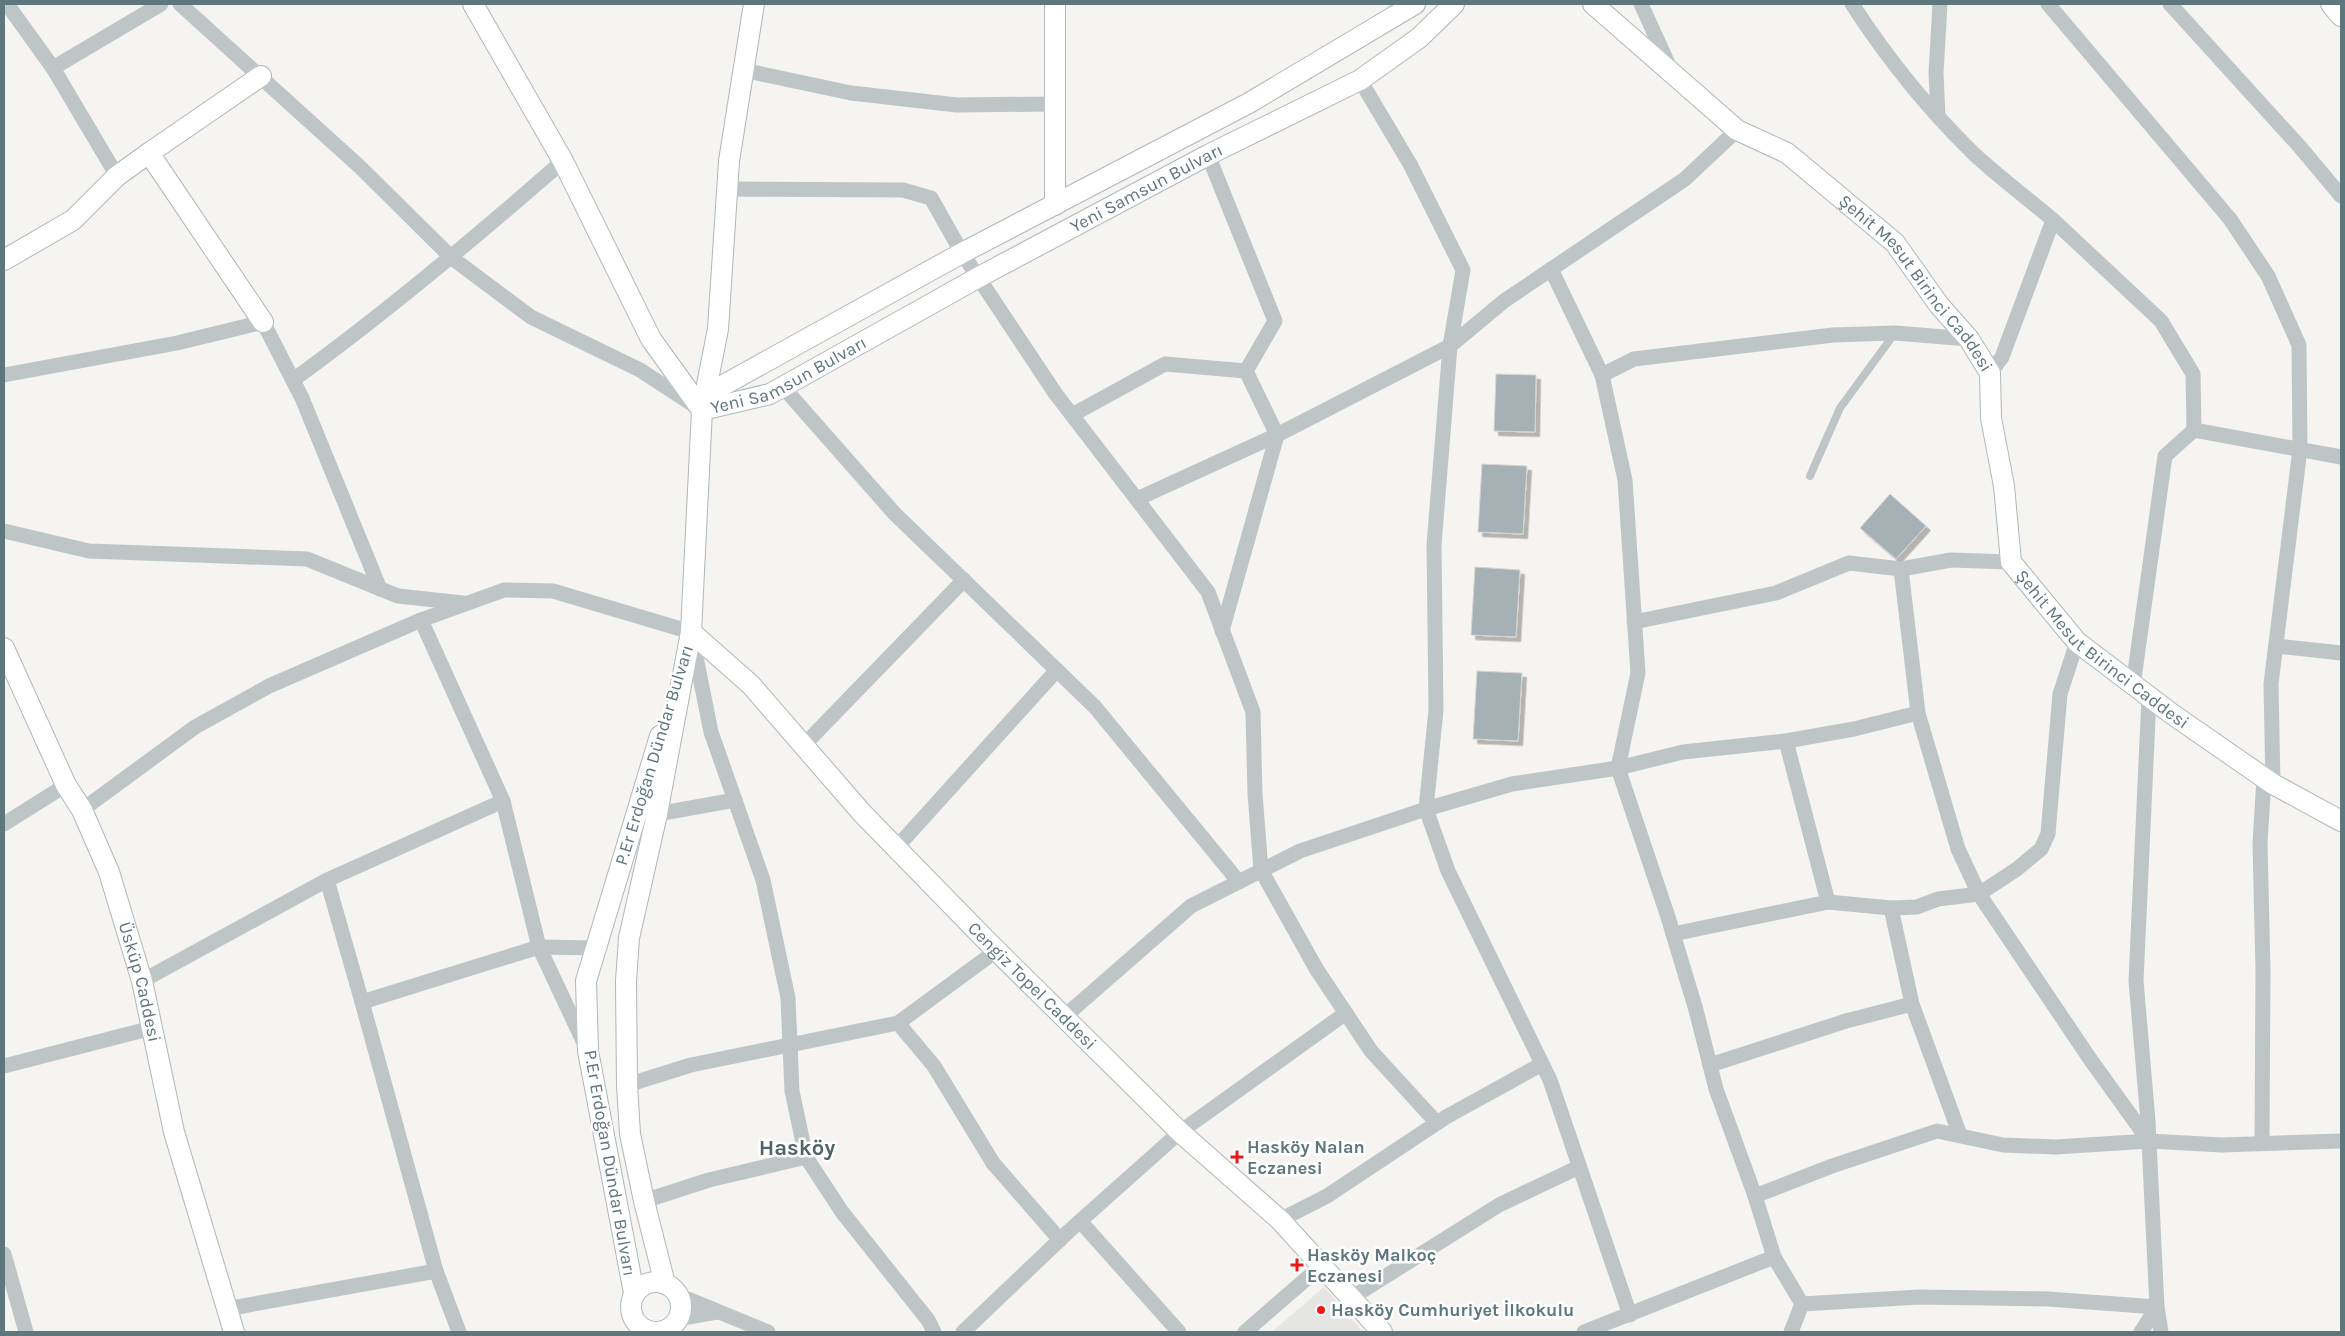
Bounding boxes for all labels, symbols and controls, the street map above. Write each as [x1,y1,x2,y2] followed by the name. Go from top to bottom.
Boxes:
[1066,139,1226,237] street label: Yeni Samsun Bulvarı
[1834,190,1998,376] street label: Şehit Mesut Birinci Caddesi
[708,331,870,419] street label: Yeni Samsun Bulvarı
[2011,565,2193,733] street label: Şehit Mesut Birinci Caddesi
[610,642,698,868] street label: P.Er Erdoğan Dündar Bulvarı
[963,917,1101,1054] street label: Cengiz Topel Caddesi
[114,919,166,1044] street label: Üsküp Caddesi
[579,1048,641,1278] street label: P.Er Erdoğan Dündar Bulvarı
[759,1135,835,1161] district label: Hasköy
[1247,1136,1365,1179] place label: Hasköy Nalan Eczanesi
[1231,1151,1243,1163] marker: Hasköy Nalan Eczanesi
[1307,1244,1436,1287] place label: Hasköy Malkoç Eczanesi
[1291,1259,1303,1271] marker: Hasköy Malkoç Eczanesi
[1331,1299,1574,1321] place label: Hasköy Cumhuriyet İlkokulu
[1315,1304,1327,1316] marker: Hasköy Cumhuriyet İlkokulu

